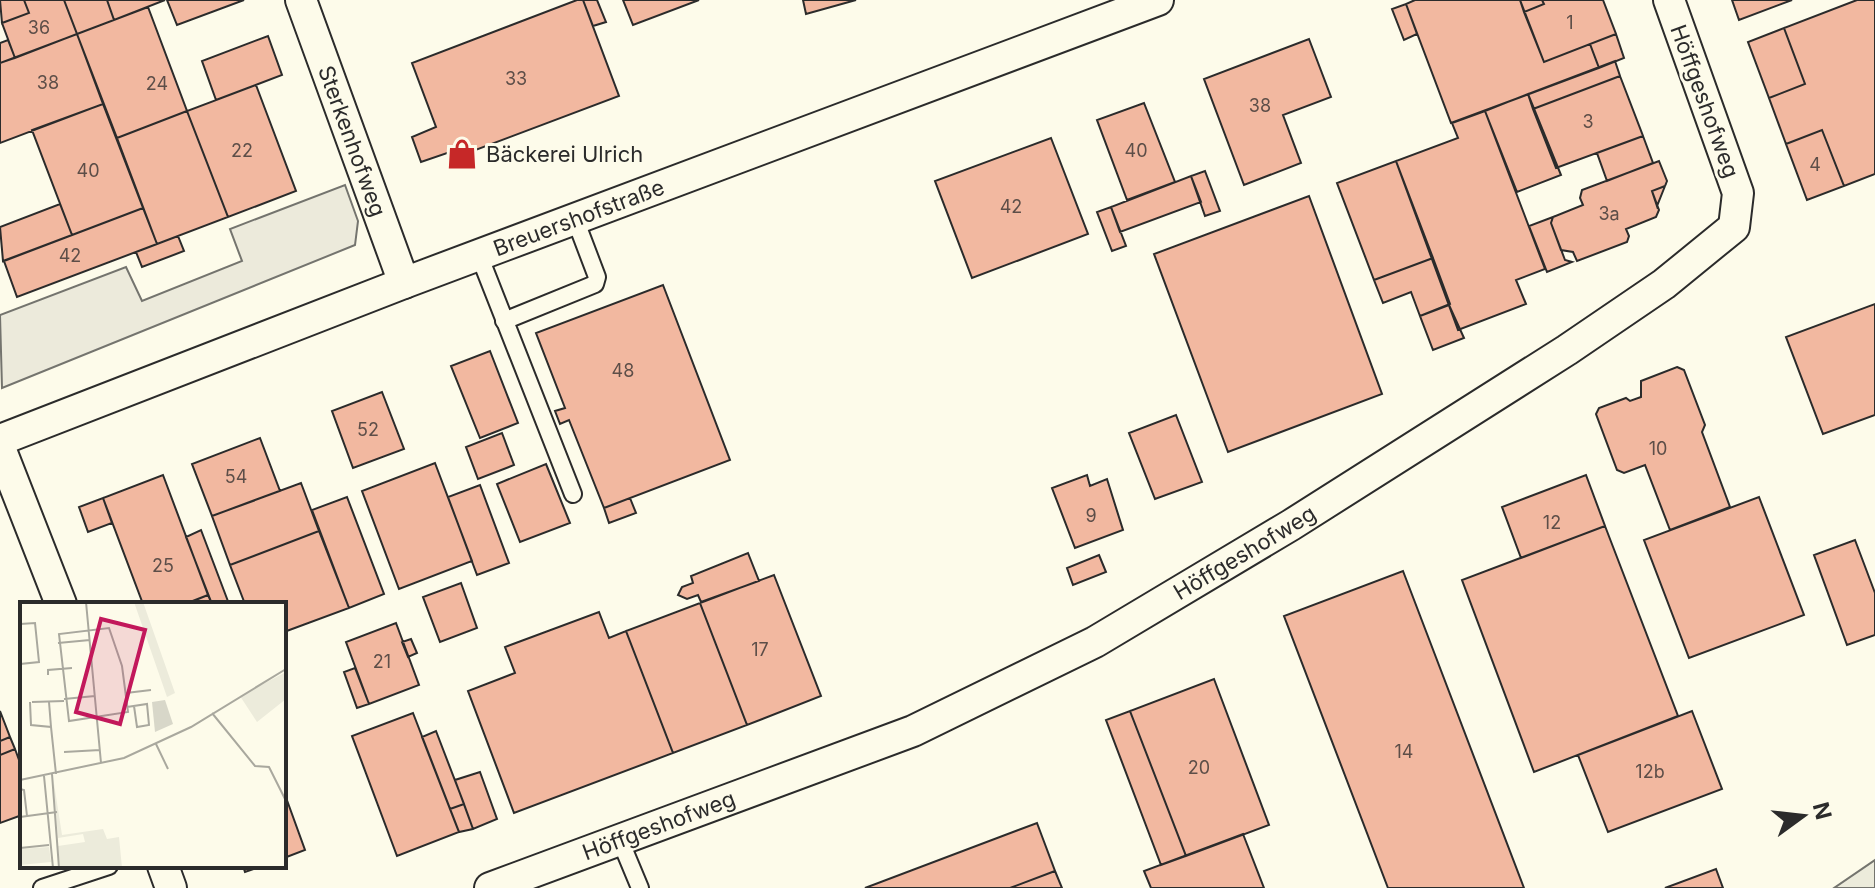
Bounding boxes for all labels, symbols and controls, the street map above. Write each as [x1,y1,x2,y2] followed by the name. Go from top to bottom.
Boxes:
[1566,12,1574,33] house number: 1
[28,17,50,38] house number: 36
[1665,21,1745,181] street label: Höffgeshofweg
[313,62,392,220] street label: Sterkenhofweg
[505,68,527,89] house number: 33
[37,72,59,93] house number: 38
[146,73,168,94] house number: 24
[1249,95,1271,116] house number: 38
[1582,111,1594,132] house number: 3
[445,137,479,171] shop icon: Bäckerei Ulrich
[231,140,253,161] house number: 22
[1125,140,1147,161] house number: 40
[486,141,643,167] place label: Bäckerei Ulrich
[1809,154,1821,175] house number: 4
[77,160,99,181] house number: 40
[490,174,668,261] street label: Breuershofstraße
[1000,196,1022,217] house number: 42
[1598,203,1620,224] house number: 3a
[59,245,81,266] house number: 42
[612,360,634,381] house number: 48
[357,419,379,440] house number: 52
[1649,438,1667,459] house number: 10
[225,466,247,487] house number: 54
[1169,500,1320,605] street label: Höffgeshofweg
[1085,505,1097,526] house number: 9
[1543,512,1561,533] house number: 12
[152,555,174,576] house number: 25
[20,602,286,868] inset map
[751,639,769,660] house number: 17
[373,651,391,672] house number: 21
[1395,741,1413,762] house number: 14
[1188,757,1210,778] house number: 20
[1635,761,1665,782] house number: 12b
[1763,776,1843,856] north arrow
[579,785,739,866] street label: Höffgeshofweg
[1808,799,1837,822] text: N

